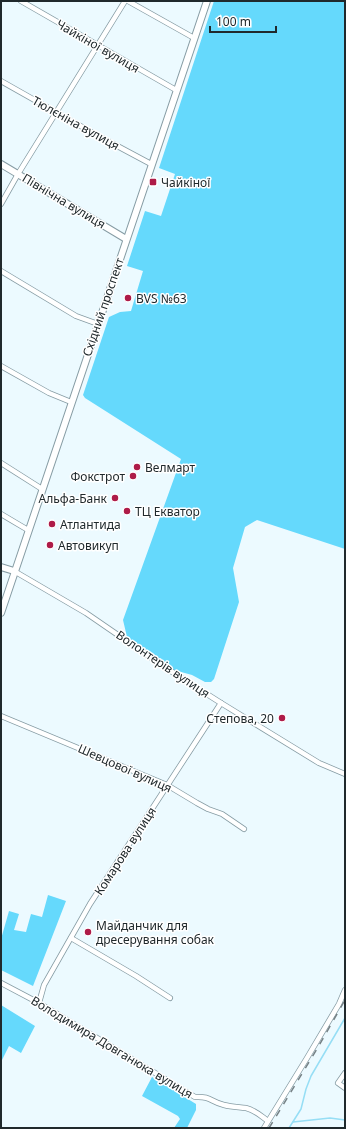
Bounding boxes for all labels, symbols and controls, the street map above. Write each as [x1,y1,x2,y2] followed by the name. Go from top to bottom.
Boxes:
[210,8,276,34] scale bar
[216,13,251,30] text: 100 m
[53,15,143,77] street label: Чайкіної вулиця
[29,92,123,154] street label: Тюлєніна вулиця
[19,169,109,233] street label: Північна вулиця
[161,174,210,191] place label: Чайкіної
[148,177,158,187] marker: Чайкіної
[78,255,128,358] street label: Східний проспект
[136,290,187,307] place label: BVS №63
[123,293,133,303] marker: BVS №63
[145,459,196,476] place label: Велмарт
[132,462,142,472] marker: Велмарт
[71,468,125,485] place label: Фокстрот
[128,471,138,481] marker: Фокстрот
[39,490,108,507] place label: Альфа-Банк
[110,493,120,503] marker: Альфа-Банк
[135,503,200,520] place label: ТЦ Екватор
[122,506,132,516] marker: ТЦ Екватор
[60,516,121,533] place label: Атлантида
[47,519,57,529] marker: Атлантида
[58,537,119,554] place label: Автовикуп
[45,540,55,550] marker: Автовикуп
[113,626,213,702] street label: Волонтерів вулиця
[206,710,274,727] place label: Степова, 20
[277,713,287,723] marker: Степова, 20
[75,740,175,796] street label: Шевцової вулиця
[90,804,160,898] street label: Комарова вулиця
[96,917,215,948] place label: Майданчик для дресерування собак
[83,927,93,937] marker: Майданчик для дресерування собак
[28,992,196,1102] street label: Володимира Довганюка вулиця

